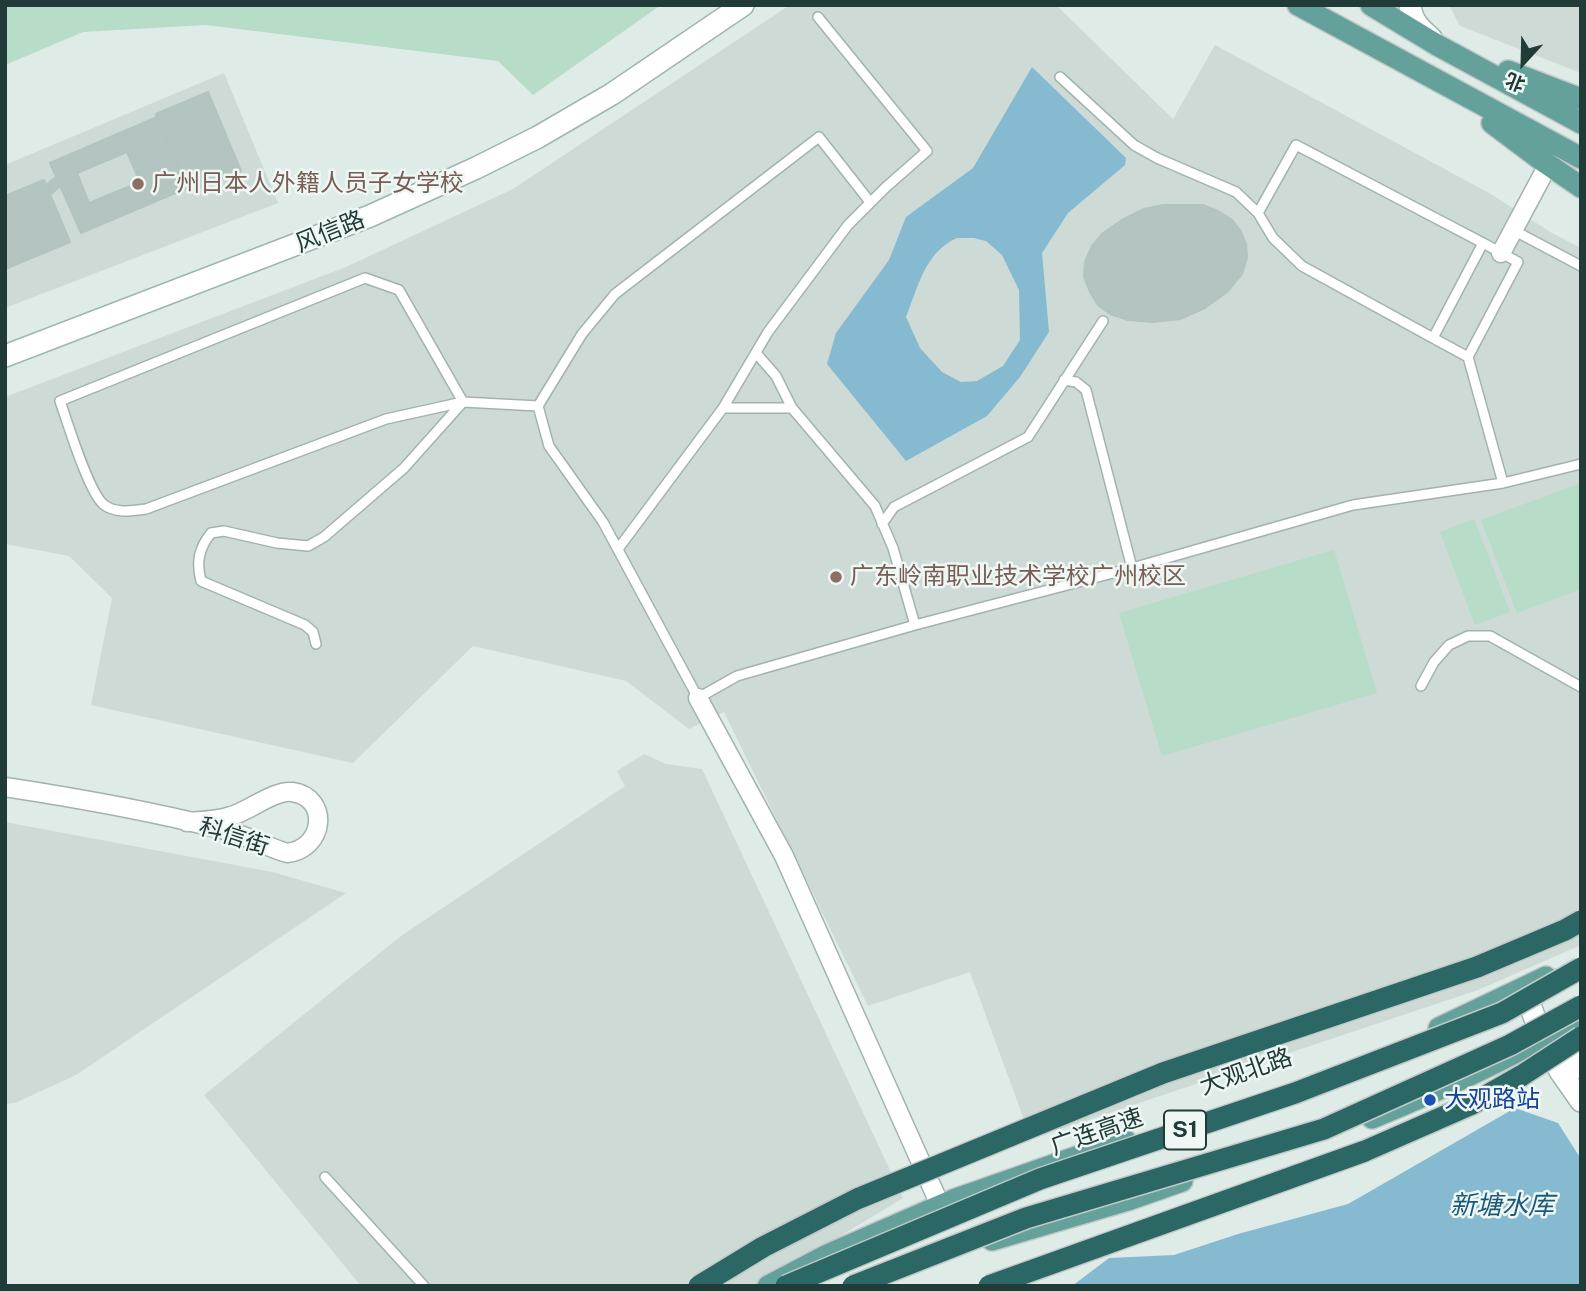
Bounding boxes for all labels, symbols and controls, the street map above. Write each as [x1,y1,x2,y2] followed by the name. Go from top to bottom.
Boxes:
[1488,28,1558,98] north arrow
[1502,69,1528,96] text: 北
[152,170,464,198] place label: 广州日本人外籍人员子女学校
[130,176,146,192] marker: 广州日本人外籍人员子女学校
[291,205,369,259] street label: 风信路
[850,563,1186,591] place label: 广东岭南职业技术学校广州校区
[828,569,844,585] marker: 广东岭南职业技术学校广州校区
[195,812,273,862] street label: 科信街
[1196,1043,1296,1101] street label: 大观北路
[1444,1086,1540,1114] place label: 大观路站
[1422,1092,1438,1108] marker: 大观路站
[1047,1103,1147,1161] street label: 广连高速
[1164,1110,1206,1149] road number: S1
[1450,1190,1554,1222] water label: 新塘水库

